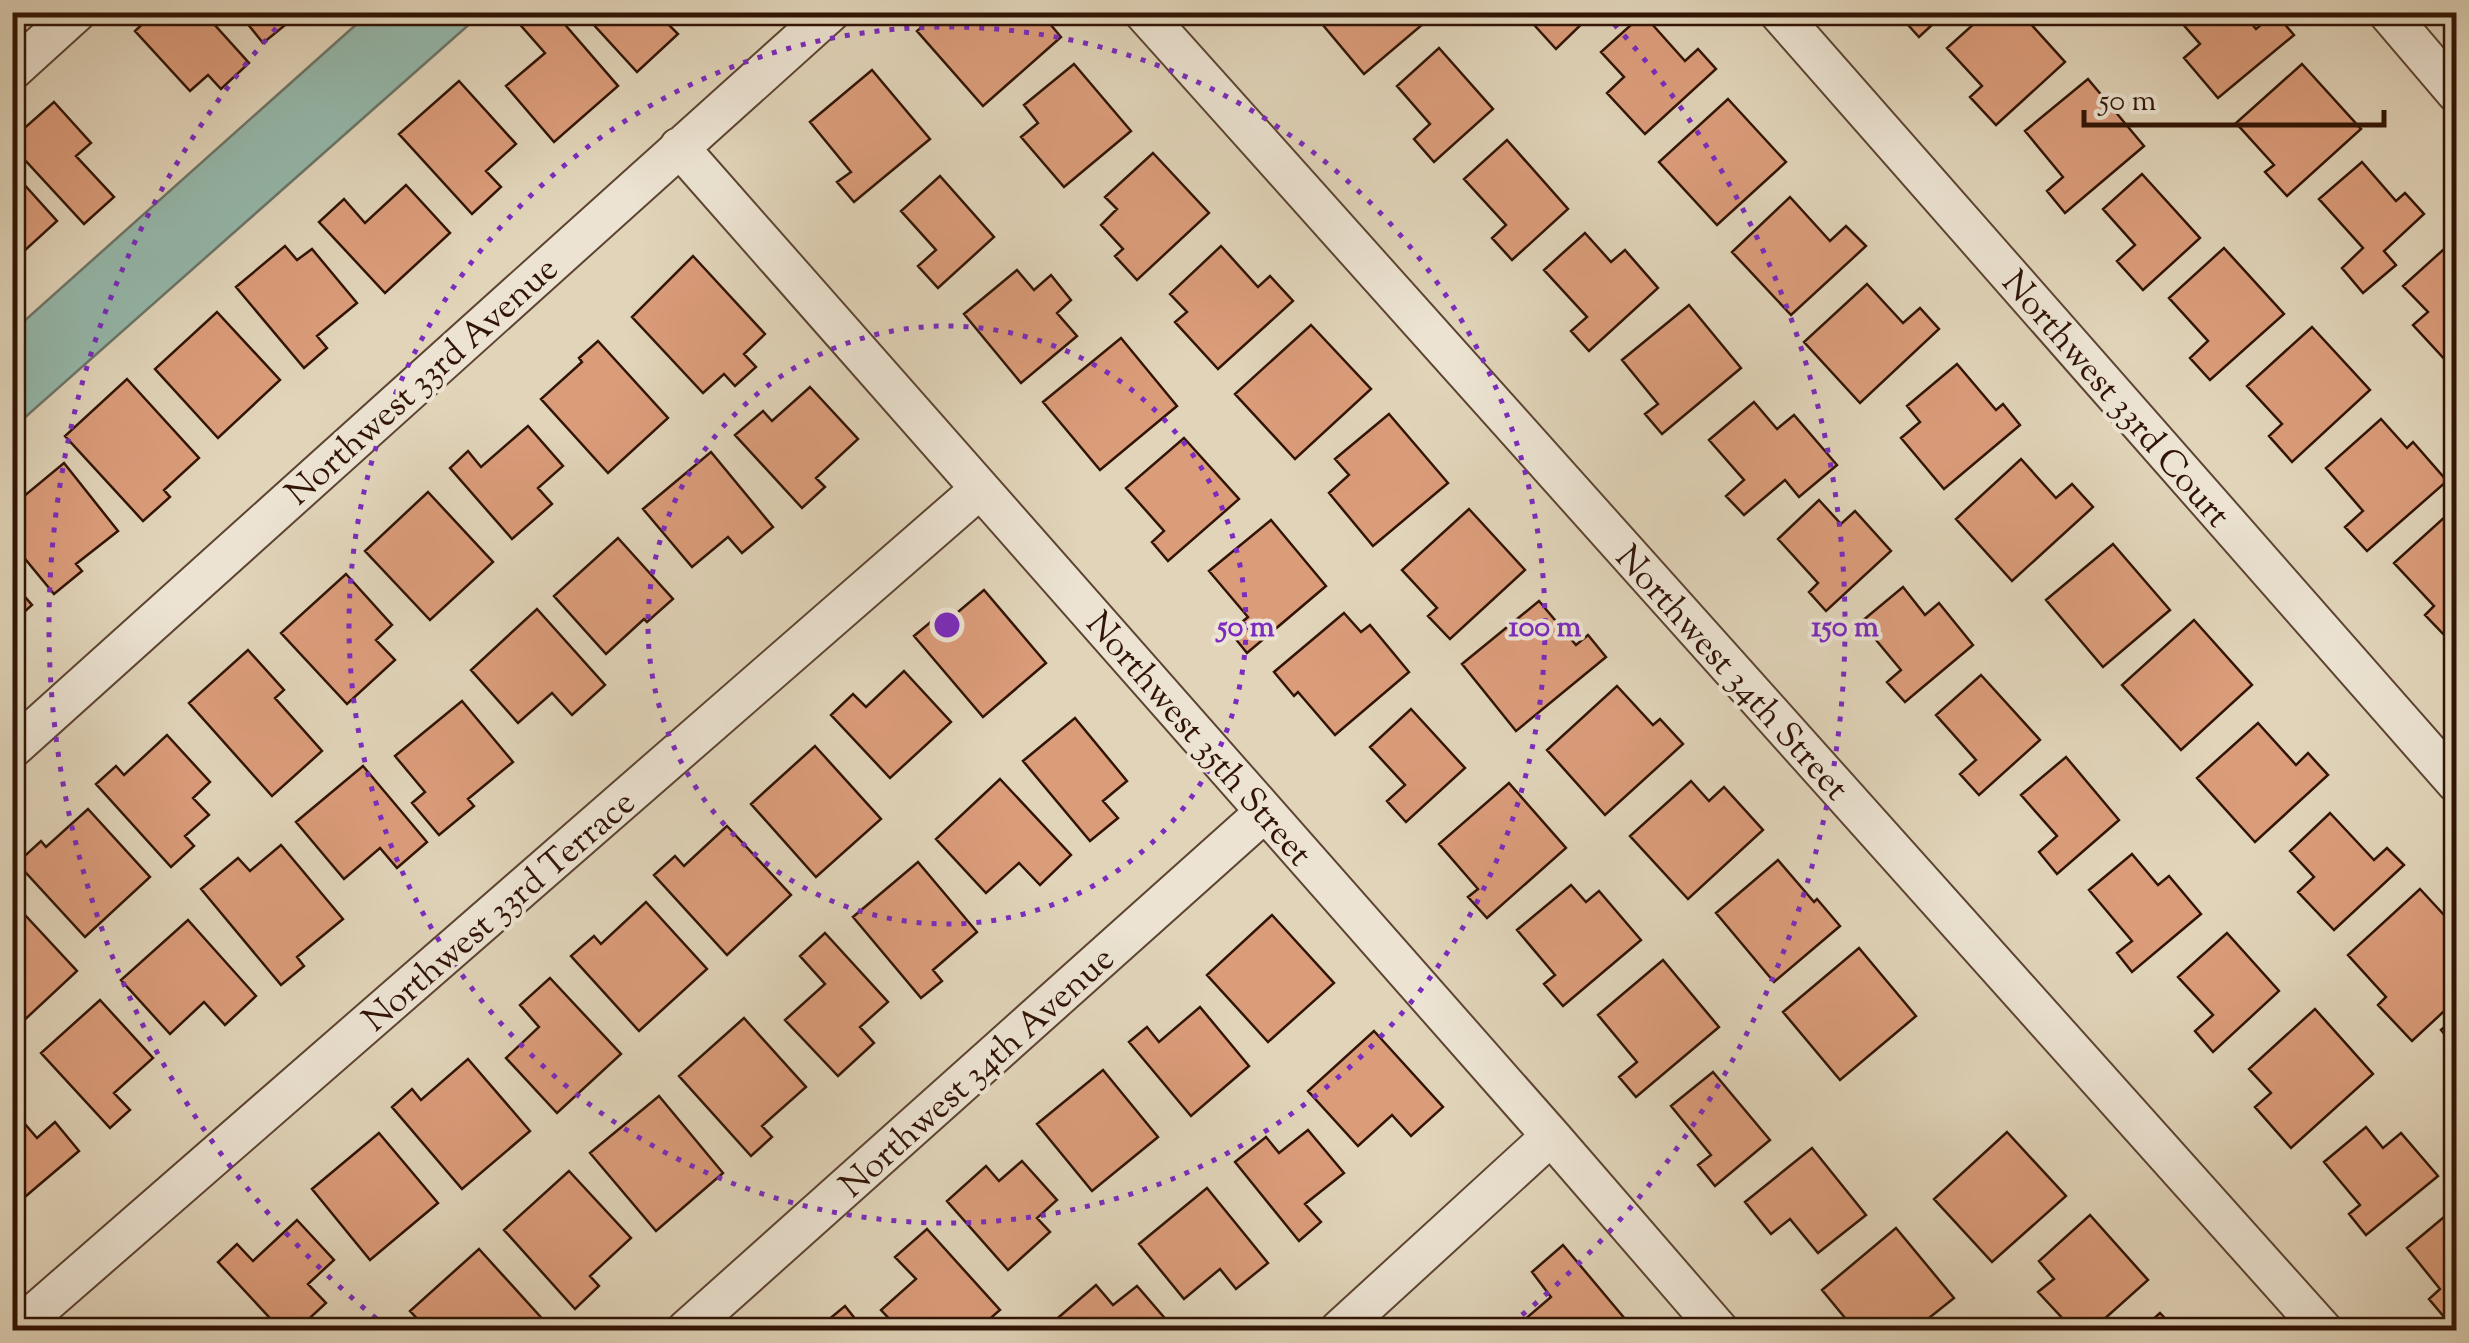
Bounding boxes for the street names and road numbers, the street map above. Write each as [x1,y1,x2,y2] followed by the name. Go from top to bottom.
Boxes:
[276,246,571,519] street label: Northwest 33rd Avenue
[1988,260,2241,540] street label: Northwest 33rd Court
[1602,535,1859,813] street label: Northwest 34th Street
[1072,602,1323,879] street label: Northwest 35th Street
[353,780,648,1046] street label: Northwest 33rd Terrace
[829,936,1127,1211] street label: Northwest 34th Avenue

